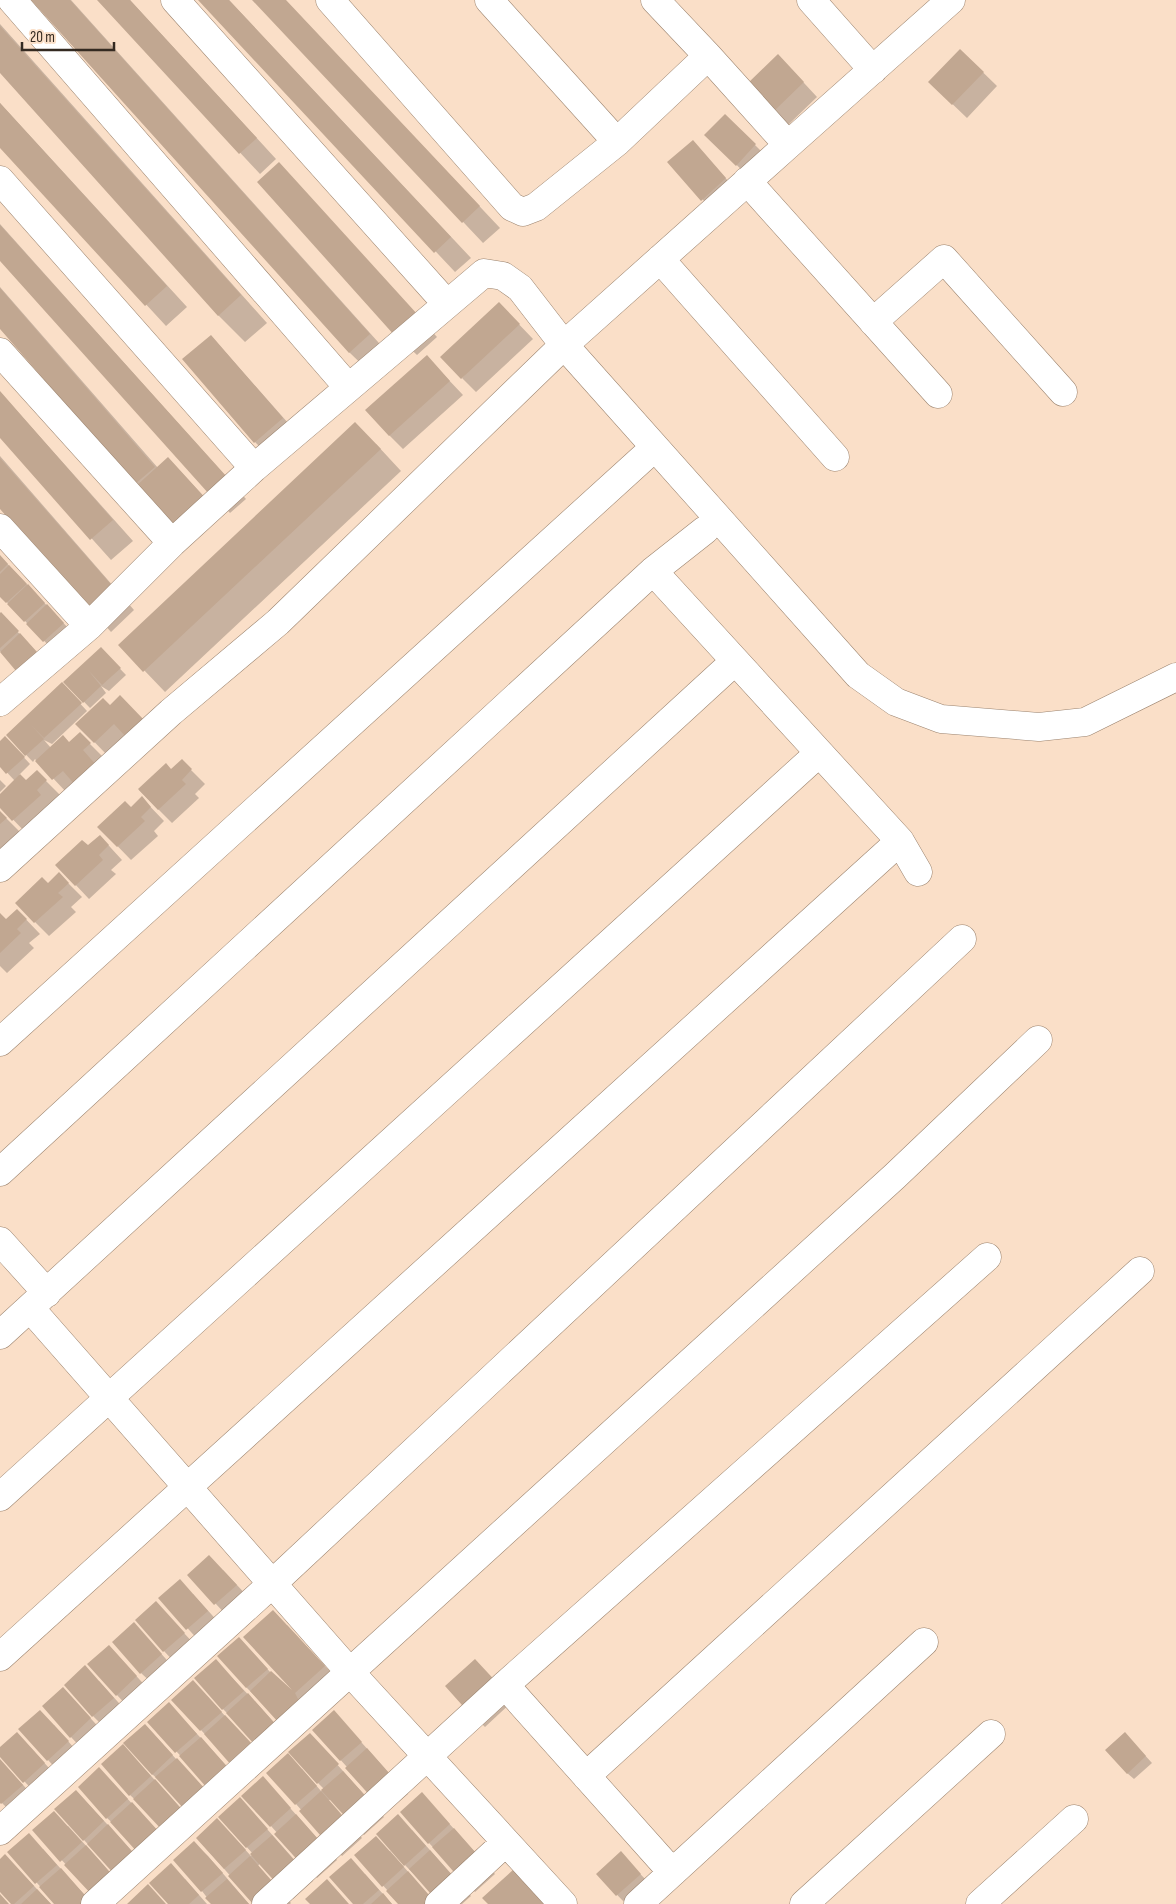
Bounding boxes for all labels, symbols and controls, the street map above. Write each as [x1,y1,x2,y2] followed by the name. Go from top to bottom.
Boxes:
[22,20,115,52] scale bar
[30,28,55,47] text: 20 m

